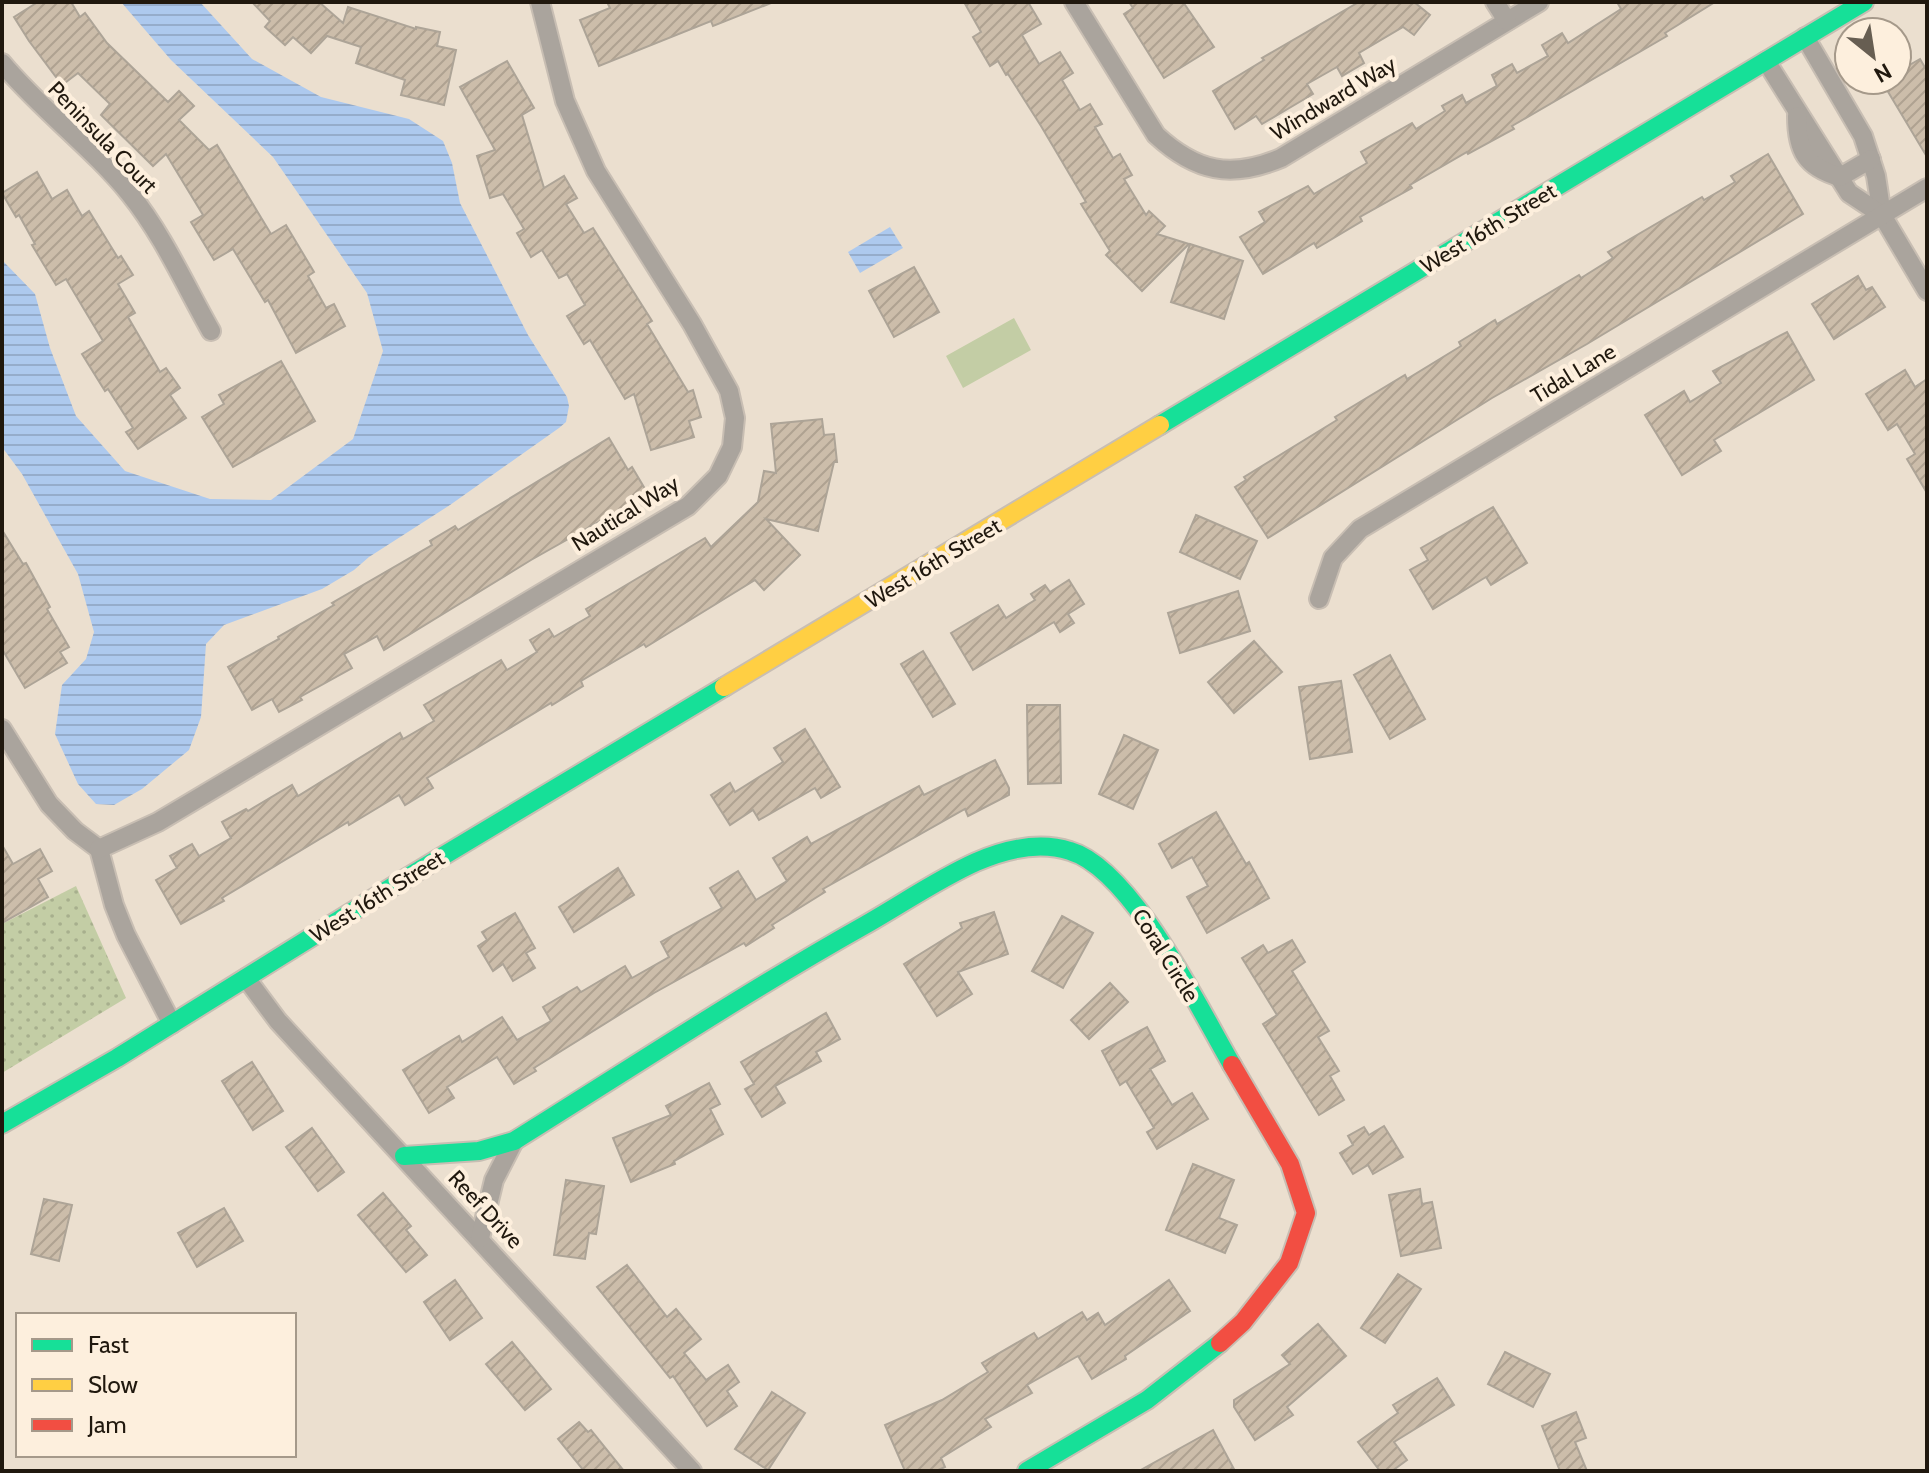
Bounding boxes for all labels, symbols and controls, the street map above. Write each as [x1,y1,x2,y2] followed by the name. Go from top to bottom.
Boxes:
[1833,16,1913,96] north arrow
[1266,50,1401,146] street label: Windward Way
[1869,57,1896,88] text: N
[42,76,163,199] street label: Peninsula Court
[1416,177,1561,279] street label: West 16th Street
[1526,338,1621,409] street label: Tidal Lane
[567,470,684,557] street label: Nautical Way
[861,512,1006,614] street label: West 16th Street
[305,844,450,948] street label: West 16th Street
[1126,904,1205,1007] street label: Coral Circle
[443,1165,529,1254] street label: Reef Drive
[16,1313,296,1457] legend
[88,1330,129,1359] text: Fast
[88,1370,138,1399] text: Slow
[87,1410,126,1439] text: Jam

